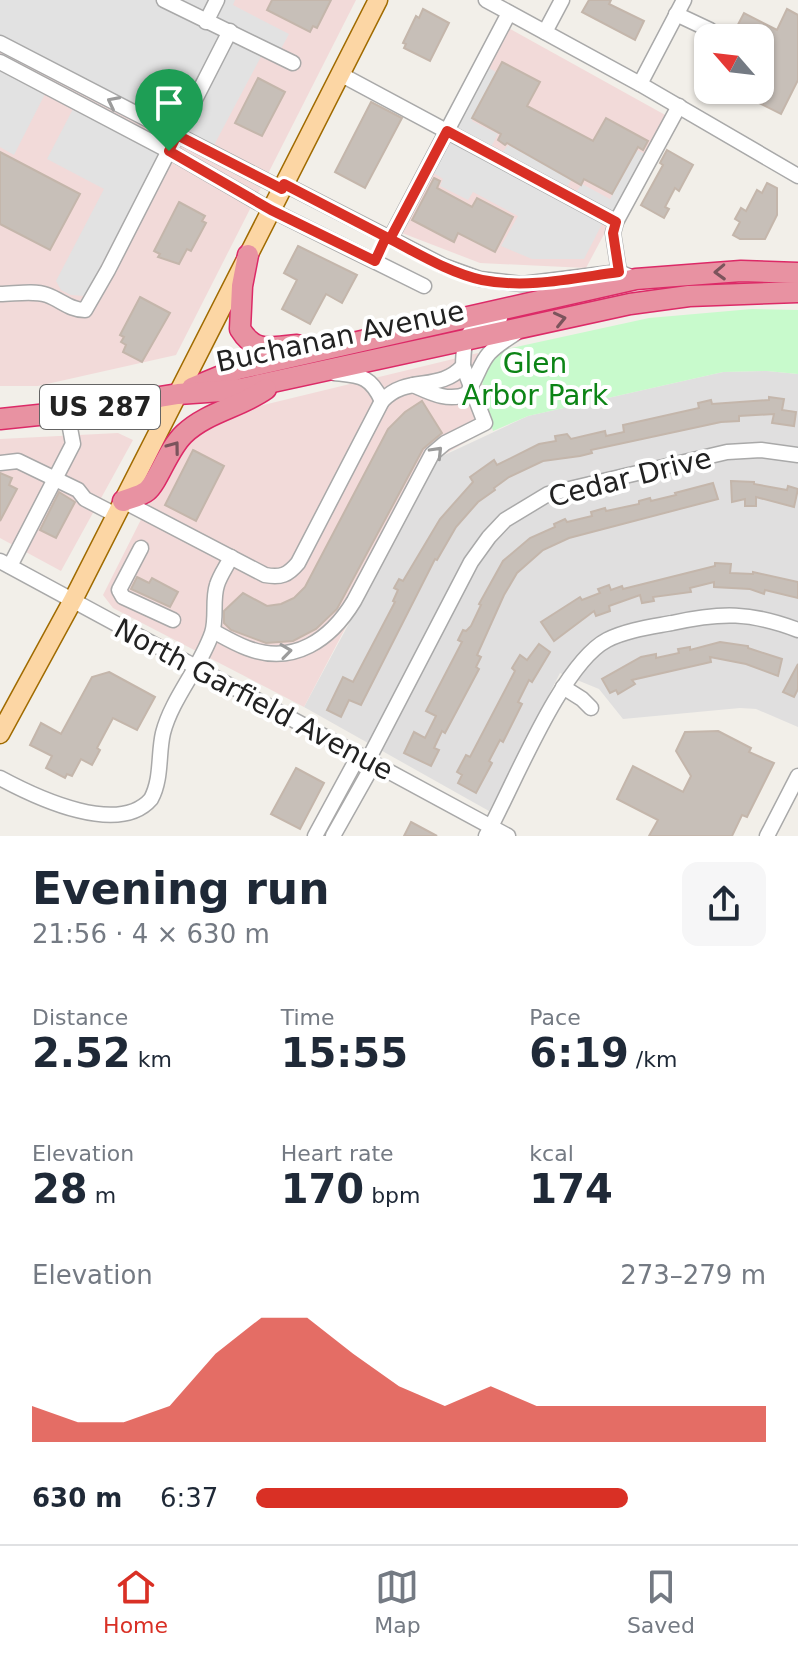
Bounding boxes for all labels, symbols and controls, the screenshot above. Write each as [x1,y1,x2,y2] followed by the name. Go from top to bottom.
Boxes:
[694,24,774,104] north arrow
[694,24,774,104] map controls
[135,69,203,151] pin
[147,81,191,125] icon: arrive
[107,96,122,111] one-way arrow
[713,264,726,281] one-way arrow
[213,294,467,379] street label: Buchanan Avenue
[553,311,567,328] one-way arrow
[462,347,609,412] park label: Glen Arbor Park
[40,385,160,429] road number: US 287
[165,441,179,455] one-way arrow
[545,441,715,514] street label: Cedar Drive
[427,447,442,461] one-way arrow
[109,612,399,787] street label: North Garfield Avenue
[279,643,293,660] one-way arrow
[682,862,766,946] button: share
[32,863,329,914] text: Evening run
[32,919,270,949] text: 21:56 · 4 × 630 m
[32,1005,128,1030] text: Distance
[281,1005,335,1030] text: Time
[529,1005,581,1030] text: Pace
[32,1030,131,1076] text: 2.52
[281,1030,408,1076] text: 15:55
[529,1030,629,1076] text: 6:19
[131,1047,172,1072] text: km
[629,1047,677,1072] text: /km
[32,1141,134,1166] text: Elevation
[281,1141,394,1166] text: Heart rate
[529,1141,574,1166] text: kcal
[32,1166,88,1212] text: 28
[281,1166,364,1212] text: 170
[529,1166,613,1212] text: 174
[88,1183,116,1208] text: m
[364,1183,421,1208] text: bpm
[32,1260,153,1290] text: Elevation
[620,1260,766,1290] text: 273–279 m
[32,1483,122,1513] text: 630 m
[160,1483,218,1513] text: 6:37
[103,1565,168,1638] tab: Home
[374,1565,421,1638] tab: Map
[627,1565,695,1638] tab: Saved

